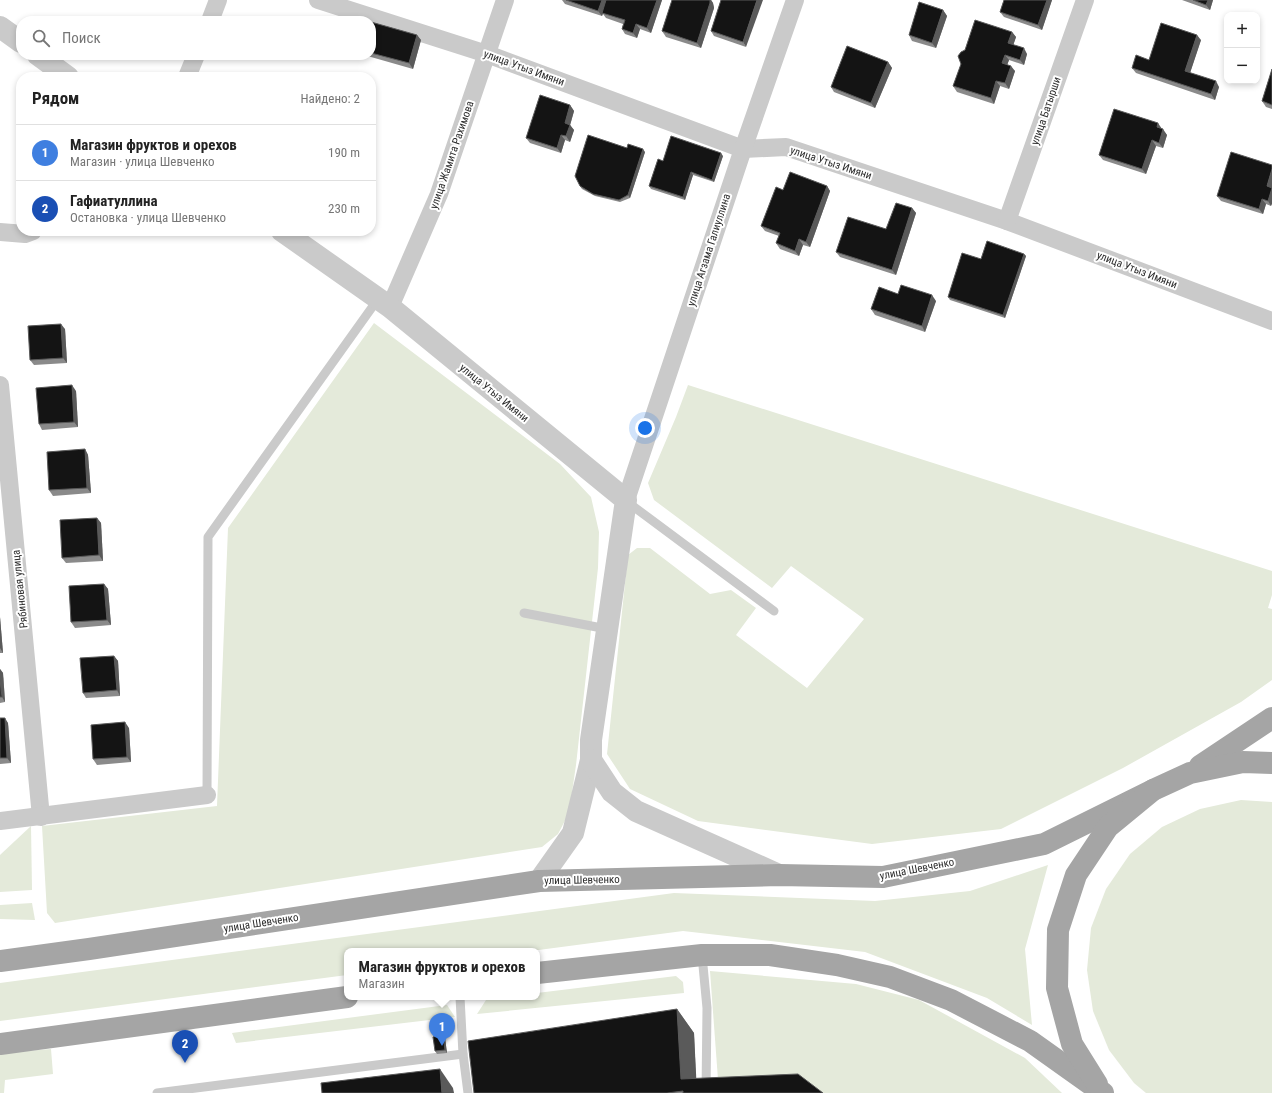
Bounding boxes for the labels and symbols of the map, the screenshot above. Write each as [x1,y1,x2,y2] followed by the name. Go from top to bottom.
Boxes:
[482,47,566,89] street label: улица Утыз Имяни
[1028,75,1064,147] street label: улица Батырши
[427,99,477,211] street label: улица Жамита Рахимова
[788,144,874,182] street label: улица Утыз Имяни
[685,192,733,308] street label: улица Агзама Галиуллина
[1095,249,1179,291] street label: улица Утыз Имяни
[457,361,531,425] street label: улица Утыз Имяни
[635,418,655,438] your location
[9,549,31,629] street label: Рябиновая улица
[879,855,956,883] street label: улица Шевченко
[544,873,620,887] street label: улица Шевченко
[223,911,300,935] street label: улица Шевченко
[429,1013,455,1046] pin: 1
[172,1030,198,1063] pin: 2

